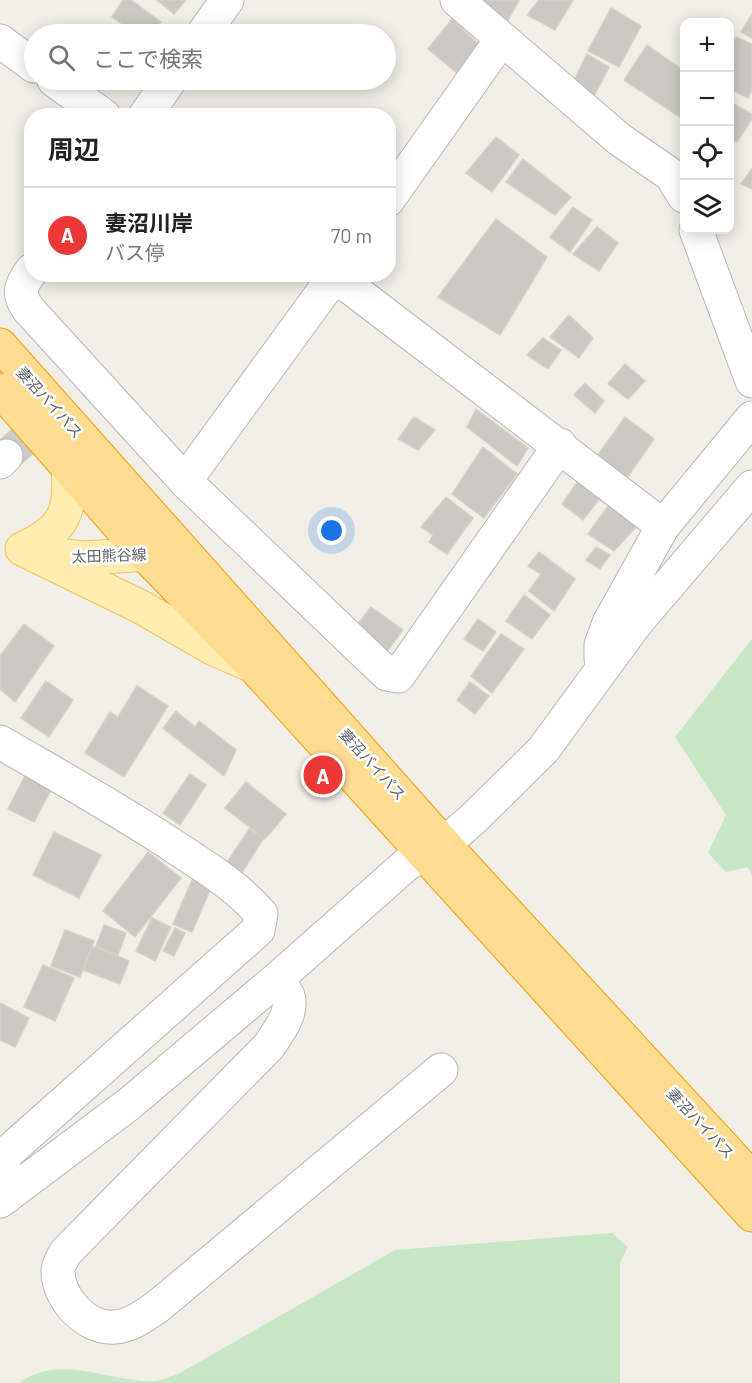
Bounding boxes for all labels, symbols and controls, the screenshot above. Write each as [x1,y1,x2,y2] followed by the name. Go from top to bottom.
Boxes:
[680,18,734,234] map controls
[680,18,734,72] button: +
[24,24,396,90] search box
[45,41,78,74] icon: search
[93,45,203,71] text: ここで検索
[680,72,734,126] button: −
[680,126,734,180] button: locate
[48,133,100,164] text: 周辺
[680,180,734,234] button: layers
[105,209,193,235] text: 妻沼川岸
[61,223,74,247] text: A
[331,223,372,247] text: 70 m
[105,240,165,264] text: バス停
[13,363,87,441] street label: 妻沼バイパス
[317,516,346,545] your location
[71,545,147,565] street label: 太田熊谷線
[336,725,410,803] street label: 妻沼バイパス
[304,752,342,798] pin: A
[664,1084,738,1162] street label: 妻沼バイパス

